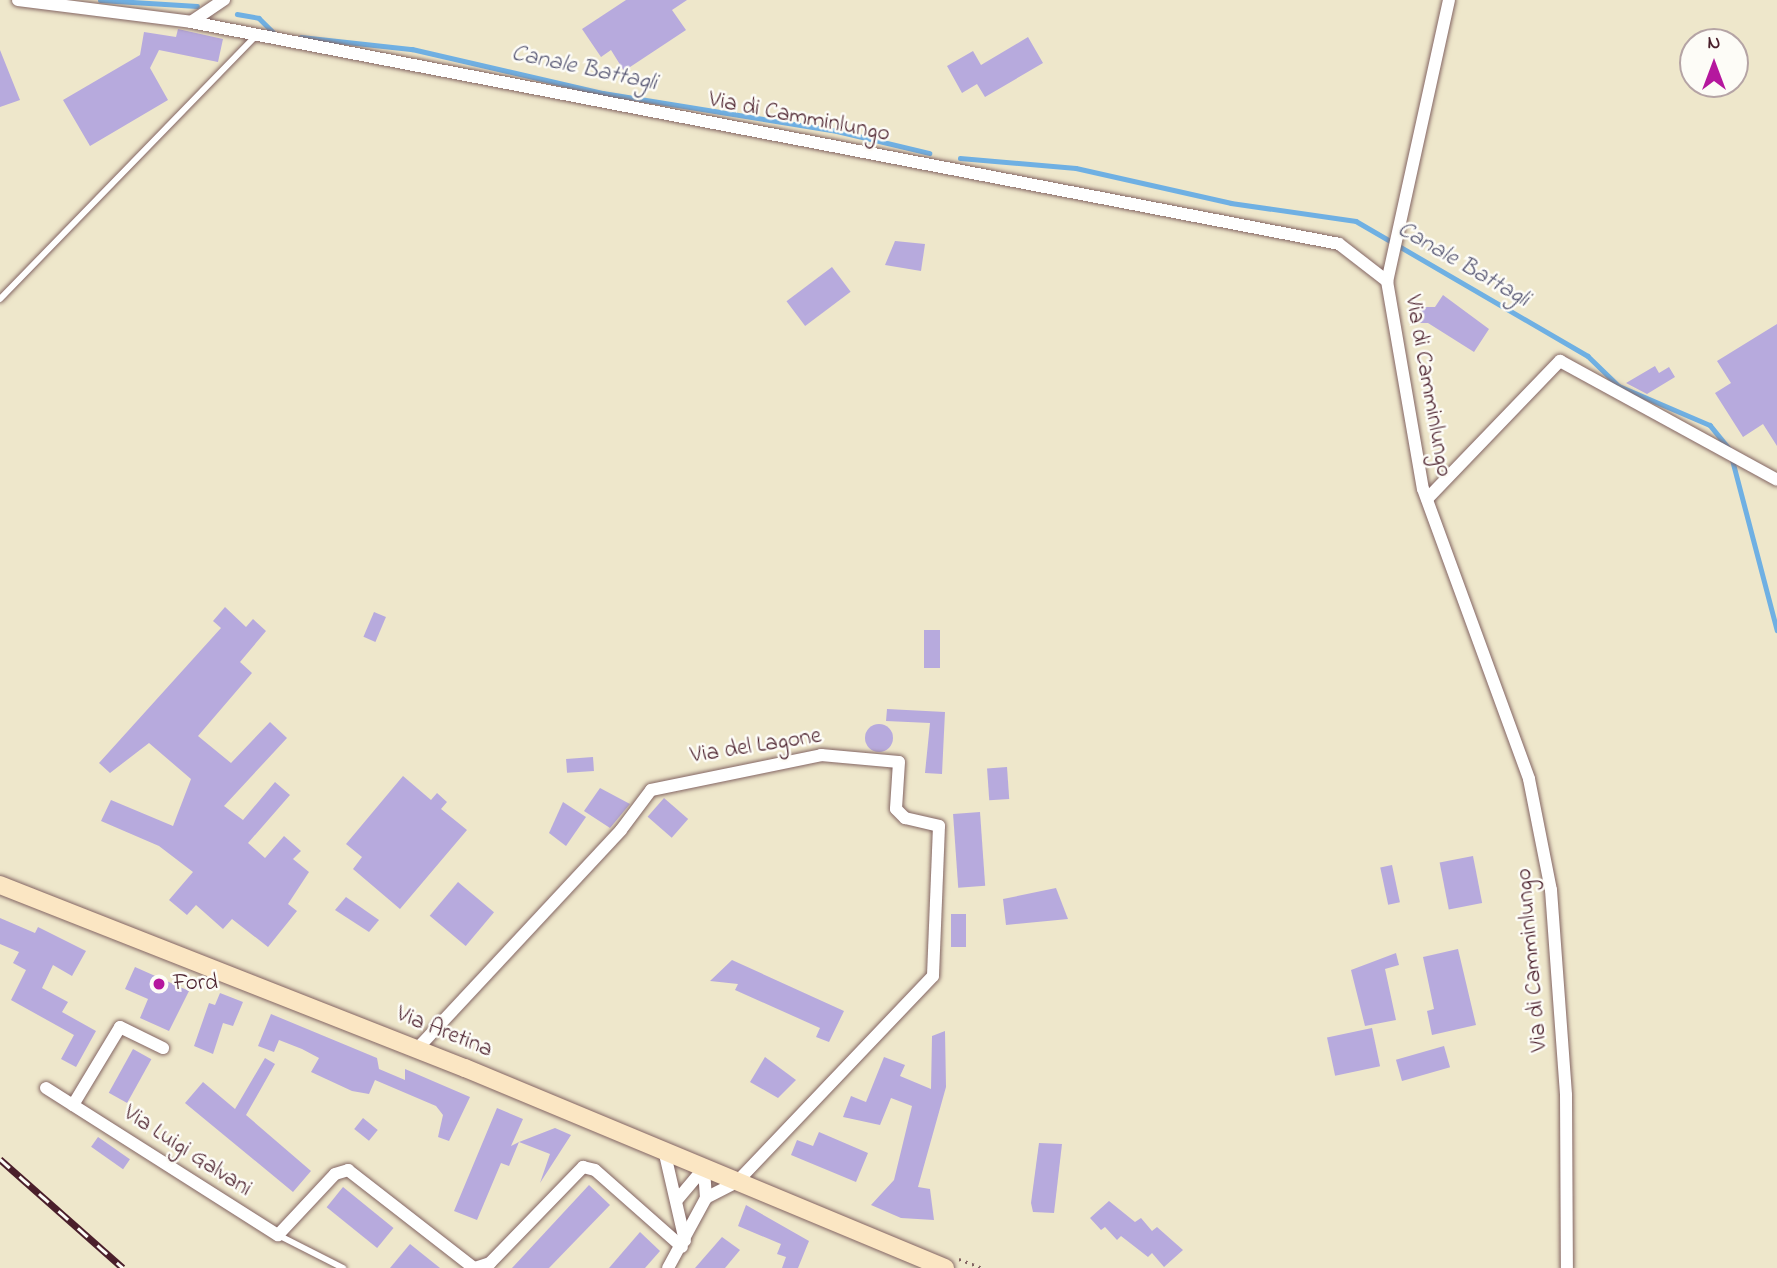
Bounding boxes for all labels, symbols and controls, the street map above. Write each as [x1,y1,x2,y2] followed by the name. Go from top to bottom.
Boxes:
[1679,28,1749,98] north arrow
[1708,30,1720,57] text: N
[509,40,659,98] water label: Canale Battagli
[706,87,892,149] street label: Via di Camminlungo
[1392,216,1534,314] water label: Canale Battagli
[1397,293,1457,479] street label: Via di Camminlungo
[689,723,823,771] street label: Via del Lagone
[1511,867,1555,1053] street label: Via di Camminlungo
[173,970,218,998] place label: Ford
[151,976,167,992] marker: Ford
[392,1001,496,1065] street label: Via Aretina
[118,1100,256,1204] street label: Via Luigi Galvani

